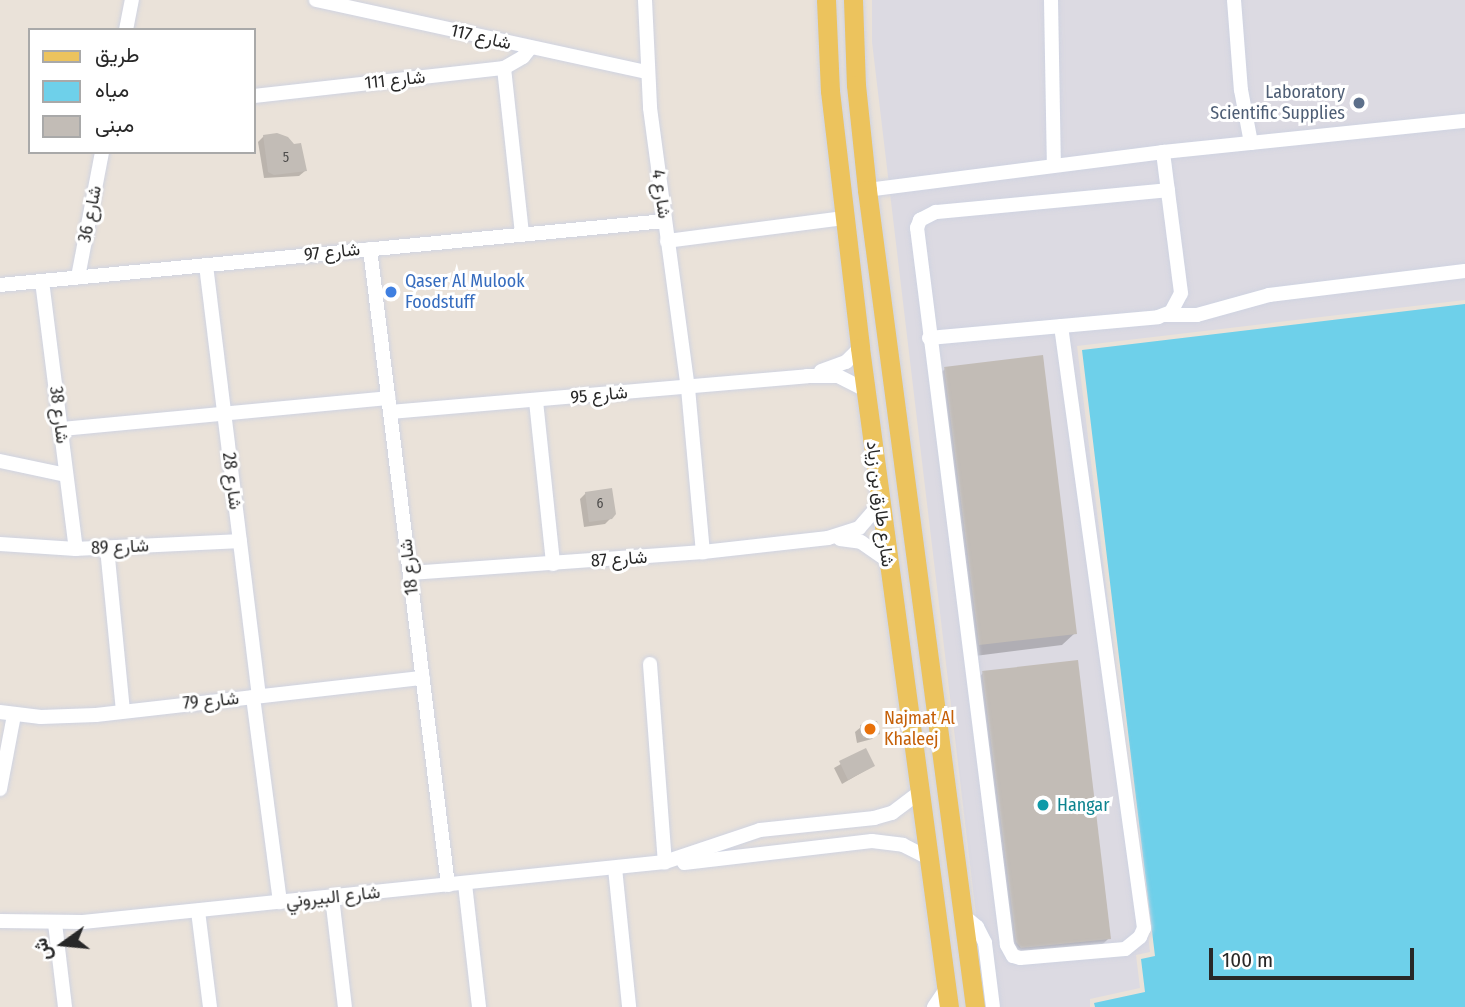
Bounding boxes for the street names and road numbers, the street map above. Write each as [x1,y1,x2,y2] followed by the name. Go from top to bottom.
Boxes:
[449,20,513,54] street label: شارع 117
[364,66,426,94] street label: شارع 111
[647,168,675,220] street label: شارع 4
[74,184,106,244] street label: شارع 36
[303,238,361,266] street label: شارع 97
[569,382,629,408] street label: شارع 95
[45,385,73,445] street label: شارع 38
[862,440,898,568] street label: شارع طارق بن زياد
[218,451,246,511] street label: شارع 28
[91,535,149,559] street label: شارع 89
[395,538,423,596] street label: شارع 18
[590,546,648,572] street label: شارع 87
[182,687,240,715] street label: شارع 79
[285,881,381,913] street label: شارع البيروني

